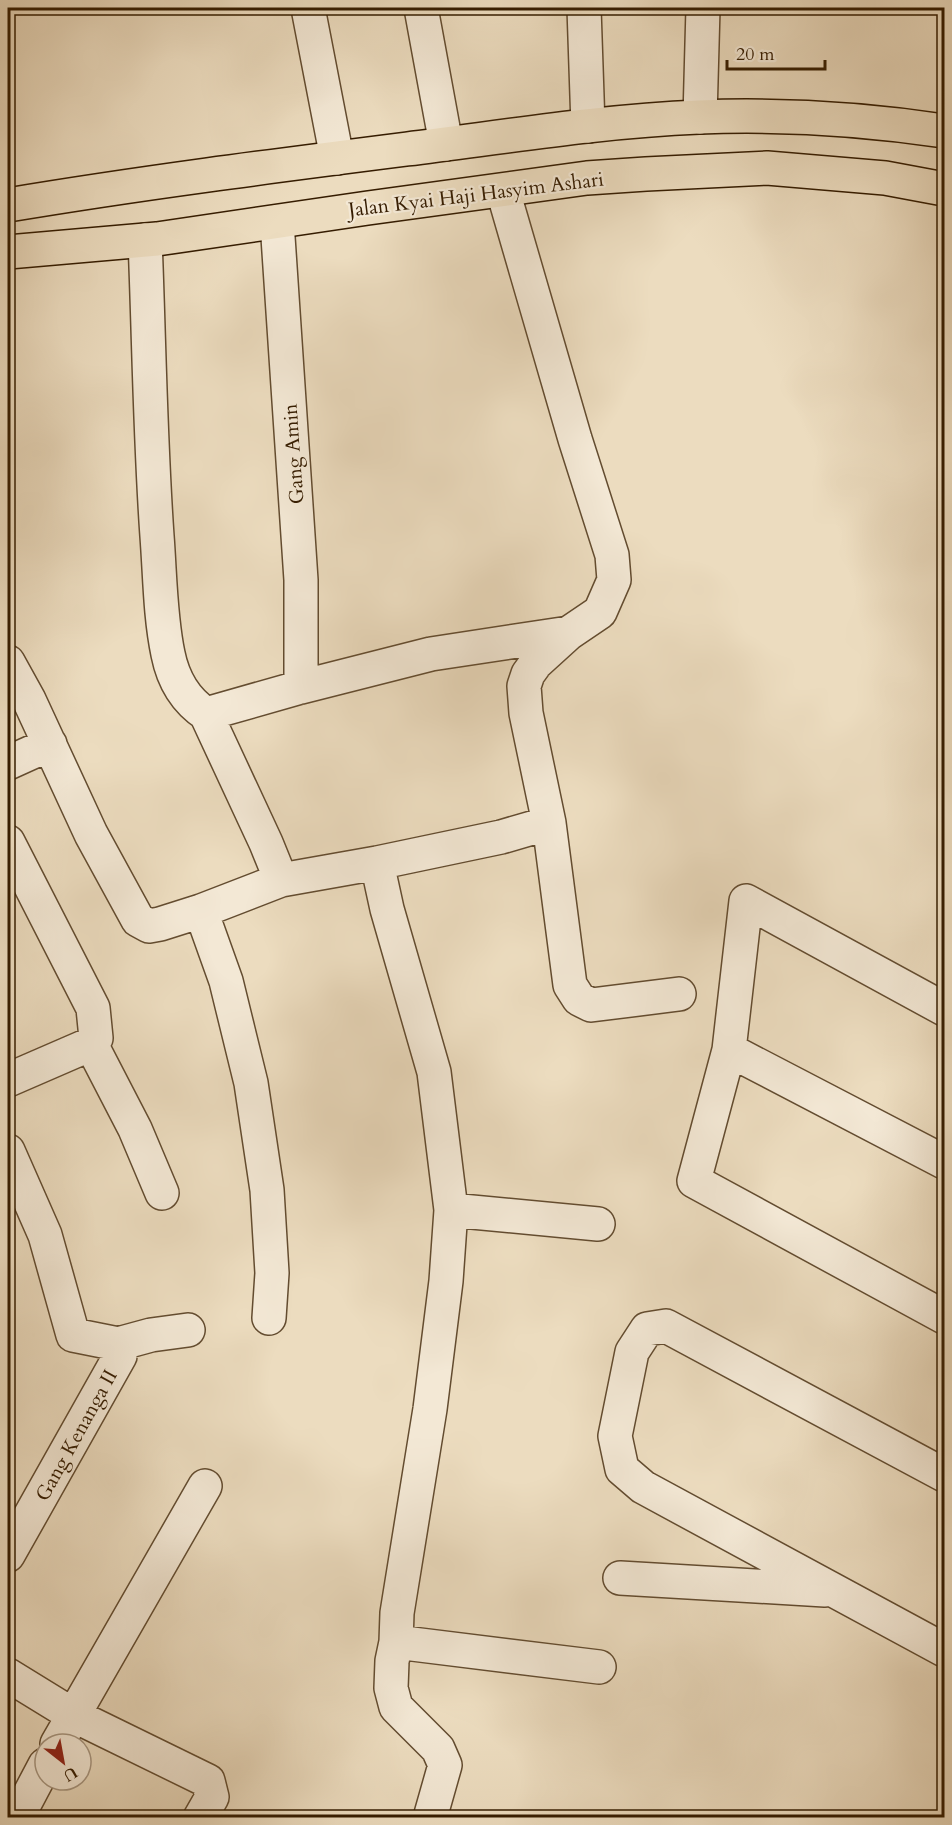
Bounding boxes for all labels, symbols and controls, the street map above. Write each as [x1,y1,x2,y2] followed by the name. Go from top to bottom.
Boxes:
[727,33,824,71] scale bar
[736,42,775,67] text: 20 m
[344,165,606,224] street label: Jalan Kyai Haji Hasyim Ashari
[276,402,310,505] street label: Gang Amin
[29,1365,124,1506] street label: Gang Kenanga II
[33,1732,93,1792] north arrow
[59,1761,81,1787] text: U

